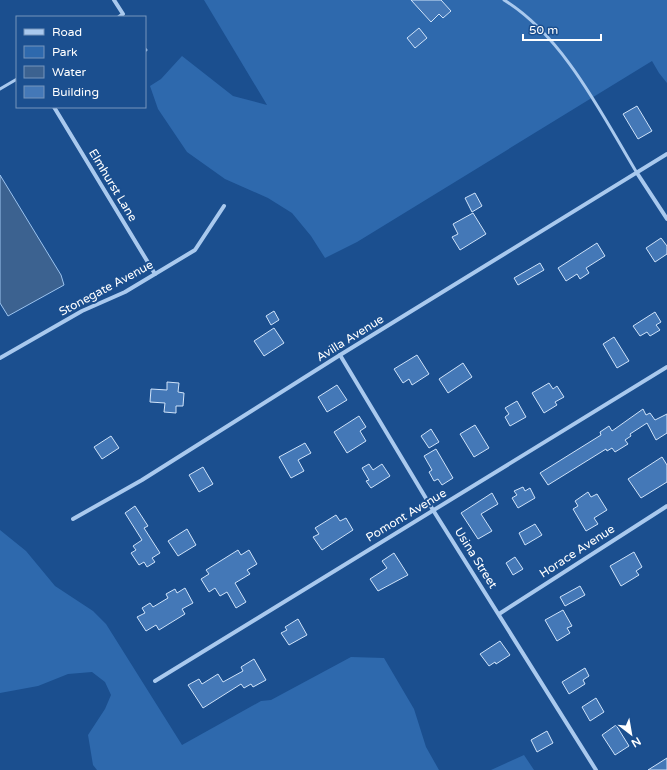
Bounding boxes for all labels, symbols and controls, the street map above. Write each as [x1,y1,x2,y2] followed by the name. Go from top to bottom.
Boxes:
[16,16,146,108] legend
[523,16,601,42] scale bar
[529,23,558,37] text: 50 m
[52,25,82,39] text: Road
[52,45,78,59] text: Park
[52,65,87,79] text: Water
[52,85,99,99] text: Building
[86,146,140,224] street label: Elmhurst Lane
[57,257,156,319] street label: Stonegate Avenue
[314,312,386,364] street label: Avilla Avenue
[363,485,449,545] street label: Pomont Avenue
[537,521,617,580] street label: Horace Avenue
[452,525,500,591] street label: Usina Street
[611,714,651,754] north arrow
[629,734,643,750] text: N

